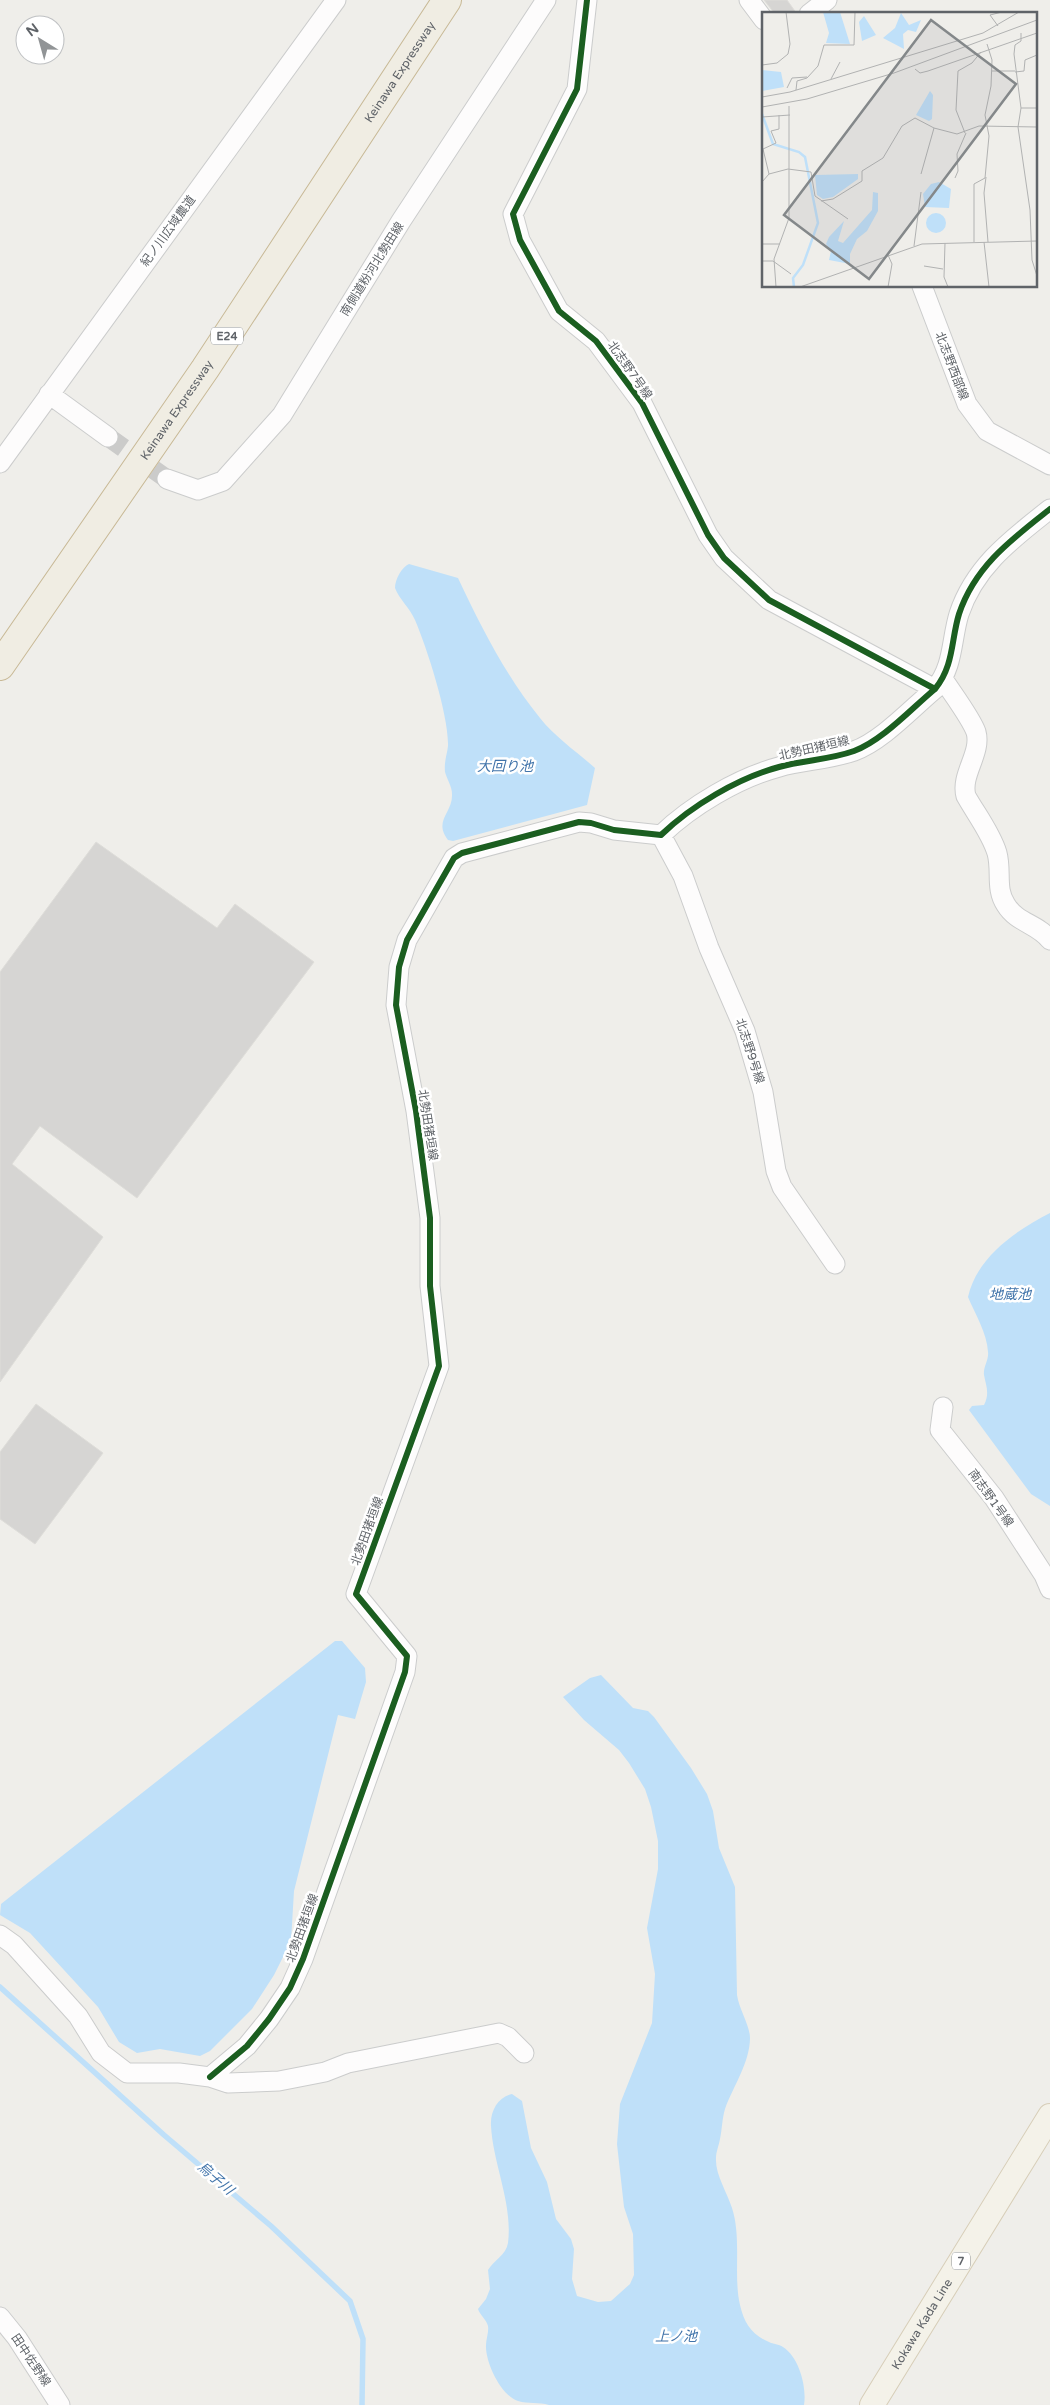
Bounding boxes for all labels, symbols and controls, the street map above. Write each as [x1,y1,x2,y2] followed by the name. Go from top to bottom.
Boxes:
[762,12,1038,288] inset map
[15,15,65,65] north arrow
[362,18,438,125] street label: Keinawa Expressway
[23,20,42,40] text: N
[138,193,198,269] street label: 紀ノ川広域農道
[337,219,407,319] street label: 南側道粉河北勢田線
[211,328,243,344] road number: E24
[933,330,971,402] street label: 北志野西部線
[605,338,655,402] street label: 北志野7号線
[137,357,216,463] street label: Keinawa Expressway
[777,733,851,763] street label: 北勢田猪垣線
[477,758,535,775] water label: 大回り池
[733,1017,767,1085] street label: 北志野9号線
[415,1088,441,1162] street label: 北勢田猪垣線
[989,1286,1033,1303] water label: 地蔵池
[965,1467,1017,1529] street label: 南志野1号線
[348,1495,386,1567] street label: 北勢田猪垣線
[283,1892,321,1964] street label: 北勢田猪垣線
[194,2158,239,2200] water label: 烏子川
[952,2252,970,2270] road number: 7
[889,2276,955,2372] street label: Kokawa Kada Line
[655,2328,699,2345] water label: 上ノ池
[8,2331,54,2389] street label: 田中佐野線

